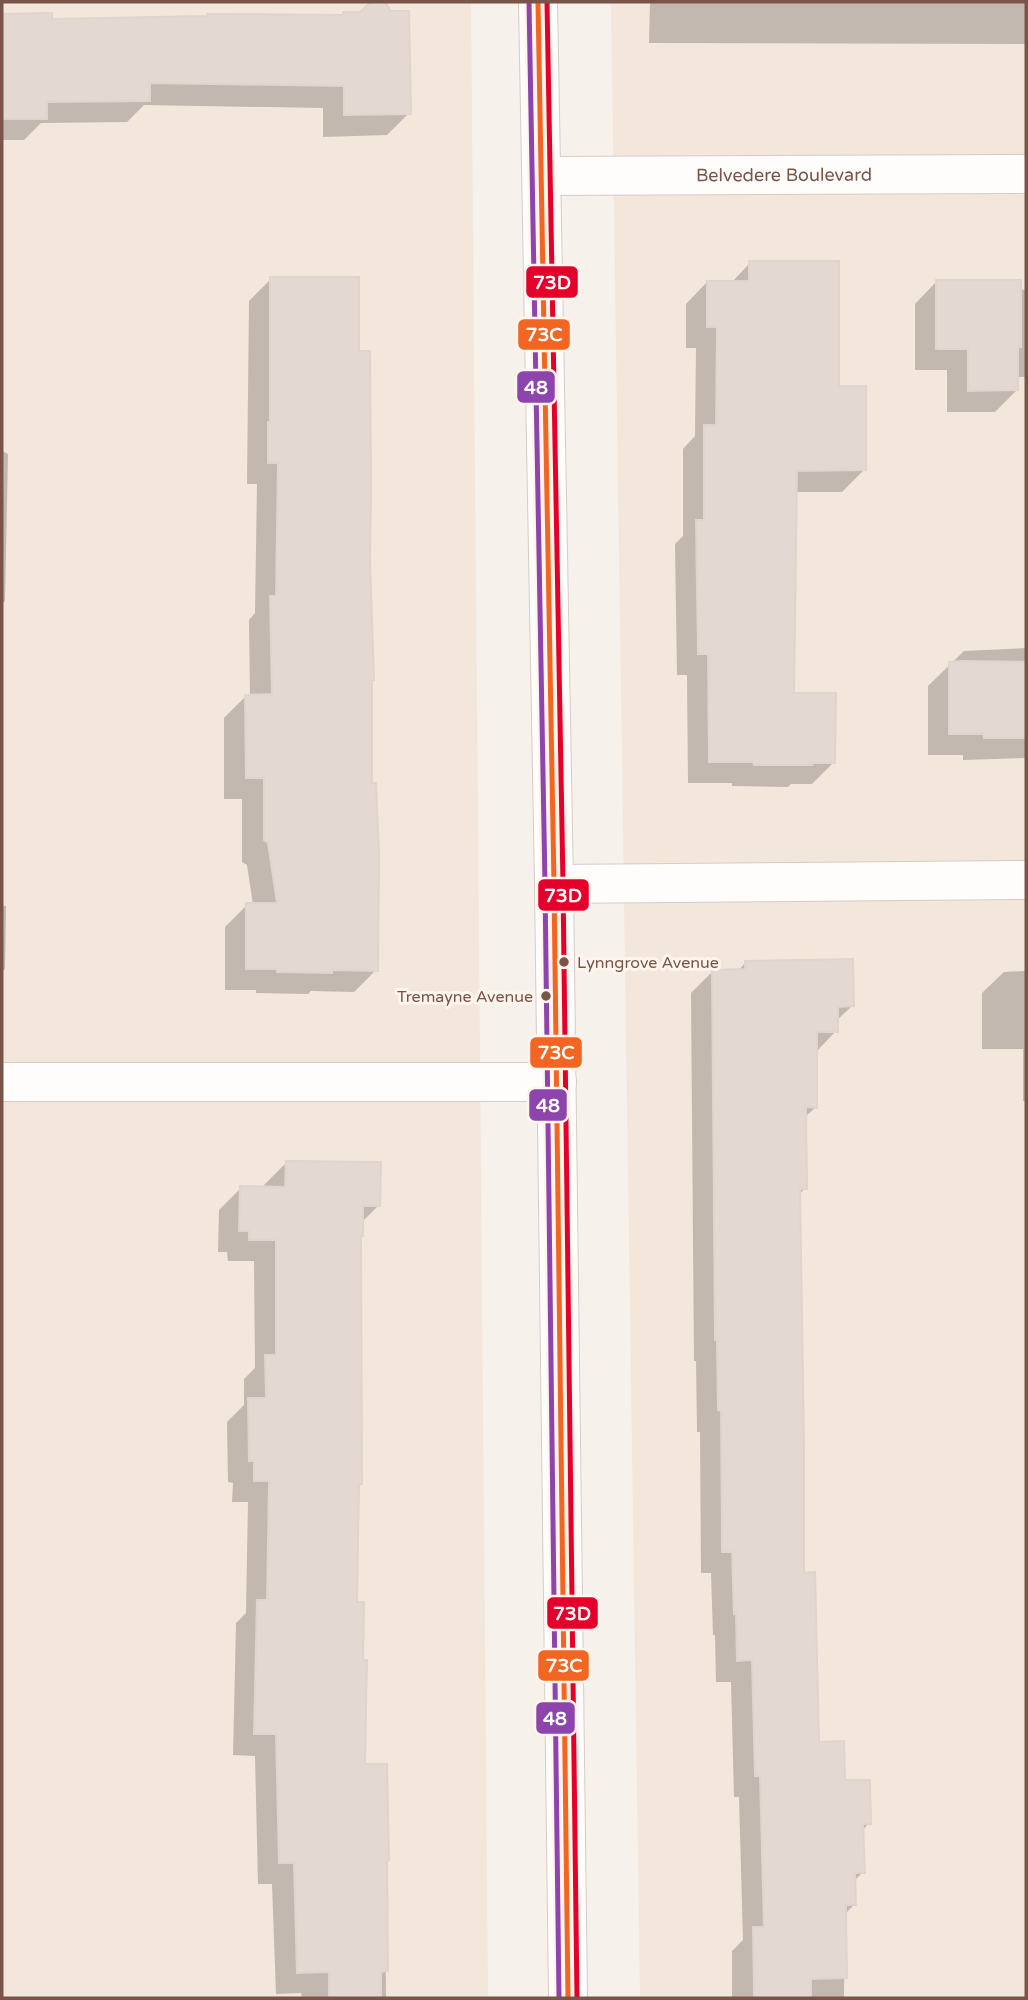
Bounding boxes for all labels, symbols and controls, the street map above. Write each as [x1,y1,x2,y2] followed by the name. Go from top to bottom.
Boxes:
[696,164,872,186] street label: Belvedere Boulevard
[525,265,579,299] line badge: 73D
[533,272,571,294] text: 73D
[517,318,571,351] line badge: 73C
[525,324,563,346] text: 73C
[516,370,556,404] line badge: 48
[524,377,548,399] text: 48
[537,878,590,912] line badge: 73D
[544,885,582,907] text: 73D
[577,953,719,973] place label: Lynngrove Avenue
[557,955,571,969] marker: Lynngrove Avenue
[397,987,533,1007] place label: Tremayne Avenue
[539,989,553,1003] marker: Tremayne Avenue
[529,1036,583,1069] line badge: 73C
[537,1042,575,1064] text: 73C
[528,1088,568,1122] line badge: 48
[536,1095,560,1117] text: 48
[546,1596,599,1630] line badge: 73D
[553,1603,591,1625] text: 73D
[537,1649,590,1682] line badge: 73C
[545,1655,583,1677] text: 73C
[535,1701,576,1735] line badge: 48
[543,1708,567,1730] text: 48

